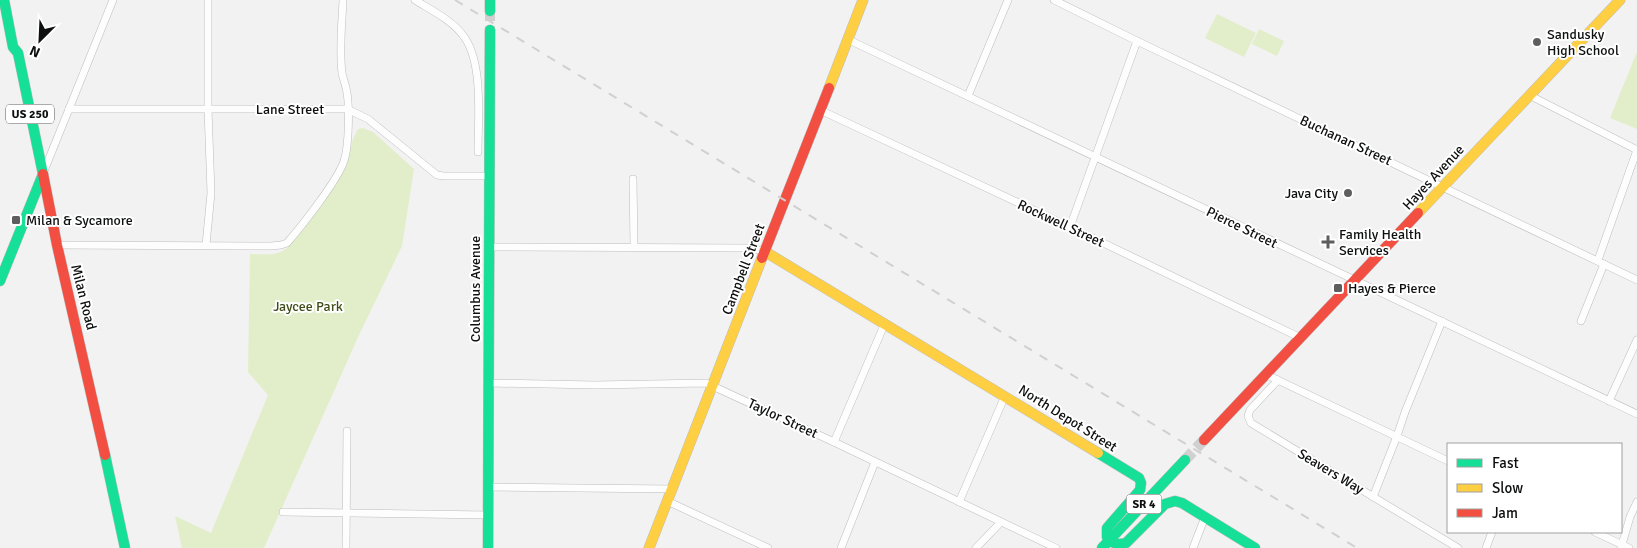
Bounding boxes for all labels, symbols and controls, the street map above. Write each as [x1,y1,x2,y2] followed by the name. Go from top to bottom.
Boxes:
[15,15,65,65] north arrow
[1547,26,1619,59] place label: Sandusky High School
[1531,36,1543,48] marker: Sandusky High School
[27,42,43,61] text: N
[256,101,324,118] street label: Lane Street
[6,105,54,124] road number: US 250
[1297,112,1394,169] street label: Buchanan Street
[1399,141,1468,213] street label: Hayes Avenue
[1285,185,1338,202] place label: Java City
[1342,187,1354,199] marker: Java City
[1015,196,1107,251] street label: Rockwell Street
[1204,203,1280,252] street label: Pierce Street
[26,212,133,229] place label: Milan & Sycamore
[10,214,22,226] marker: Milan & Sycamore
[718,221,769,317] street label: Campbell Street
[1339,226,1421,259] place label: Family Health Services
[1321,235,1335,249] marker: Family Health Services
[467,236,484,342] street label: Columbus Avenue
[67,263,100,332] street label: Milan Road
[1348,280,1436,297] place label: Hayes & Pierce
[1332,282,1344,294] marker: Hayes & Pierce
[273,298,343,315] park label: Jaycee Park
[1015,381,1120,456] street label: North Depot Street
[745,395,821,442] street label: Taylor Street
[1447,443,1622,533] legend
[1295,445,1367,498] street label: Seavers Way
[1492,454,1519,472] text: Fast
[1492,479,1523,497] text: Slow
[1126,494,1162,514] road number: SR 4
[1492,504,1518,522] text: Jam

